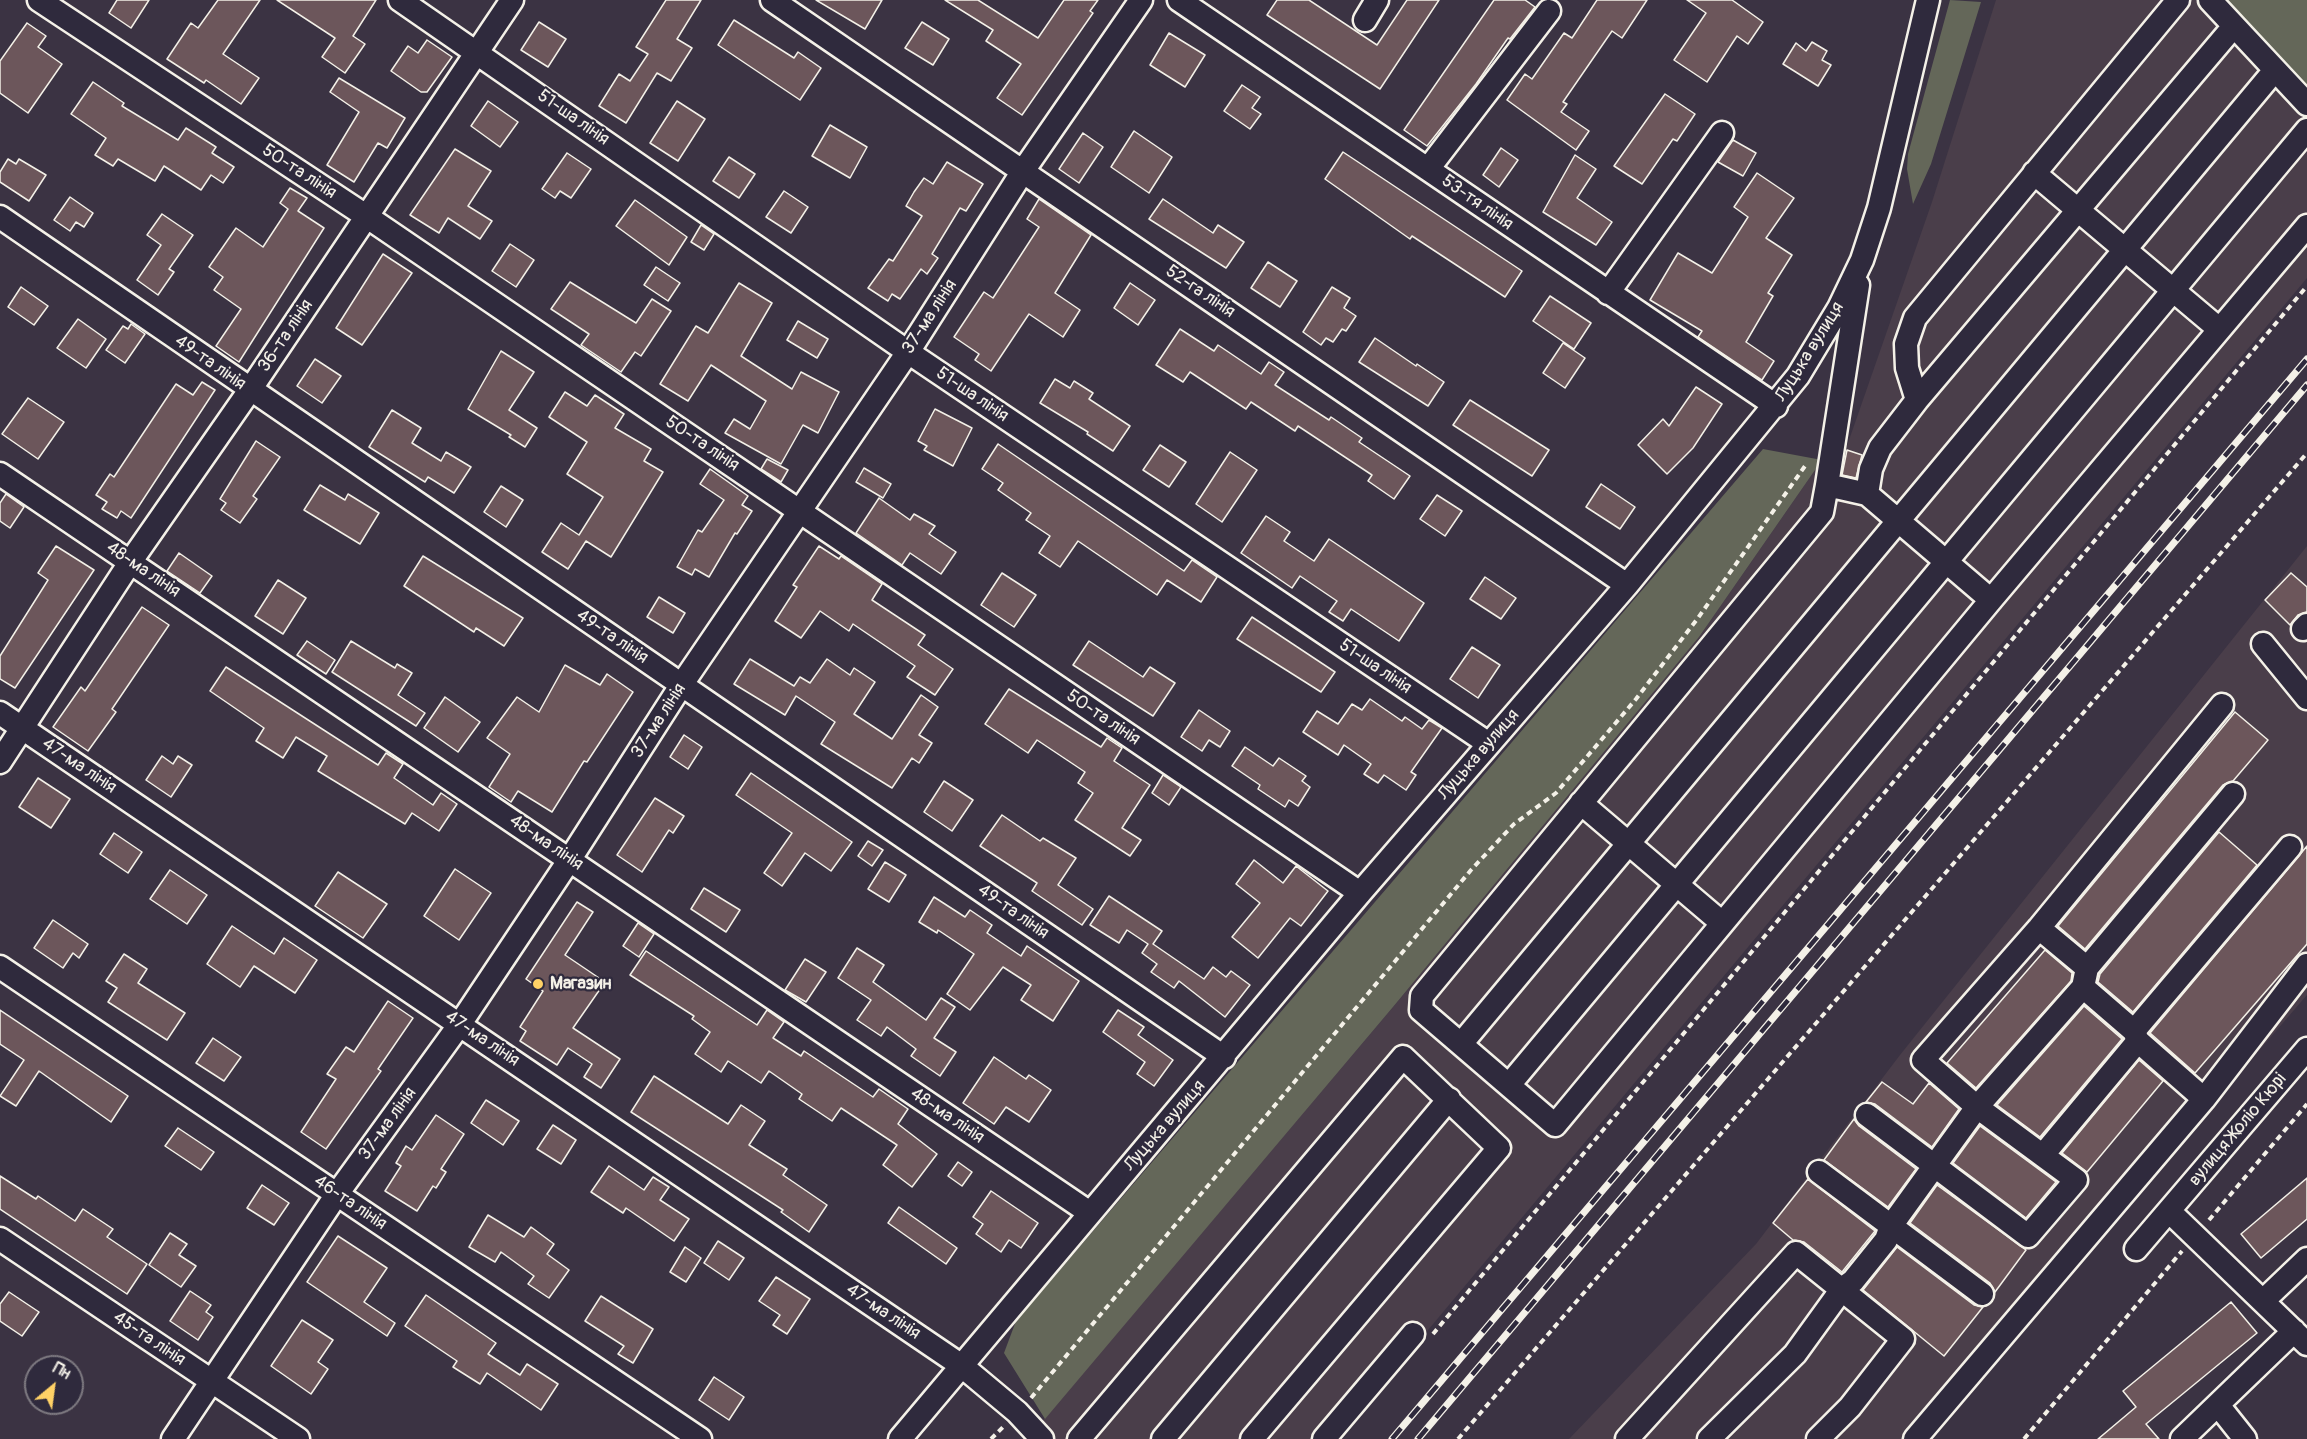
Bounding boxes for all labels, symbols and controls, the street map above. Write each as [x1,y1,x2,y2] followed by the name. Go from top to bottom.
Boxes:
[533,85,613,151] street label: 51-ша лінія
[258,140,340,204] street label: 50-та лінія
[1437,171,1517,235] street label: 53-тя лінія
[1161,261,1239,323] street label: 52-га лінія
[898,276,962,358] street label: 37-ма лінія
[254,296,318,376] street label: 36-та лінія
[1771,298,1849,406] street label: Луцька вулиця
[170,331,250,395] street label: 49-та лінія
[932,363,1012,427] street label: 51-ша лінія
[661,411,743,477] street label: 50-та лінія
[102,537,184,603] street label: 48-ма лінія
[572,605,652,669] street label: 49-та лінія
[1335,635,1415,699] street label: 51-ша лінія
[627,680,691,762] street label: 37-ма лінія
[1062,685,1144,751] street label: 50-та лінія
[1434,705,1524,805] street label: Луцька вулиця
[38,733,120,799] street label: 47-ма лінія
[505,810,587,876] street label: 48-ма лінія
[973,880,1053,944] street label: 49-та лінія
[550,973,612,995] place label: Магазин
[531,977,545,991] marker: Магазин
[441,1006,523,1072] street label: 47-ма лінія
[2185,1069,2291,1191] street label: вулиця Жоліо Кюрі
[1120,1076,1210,1176] street label: Луцька вулиця
[354,1083,422,1165] street label: 37-ма лінія
[906,1083,988,1149] street label: 48-ма лінія
[309,1171,391,1235] street label: 46-та лінія
[842,1279,924,1345] street label: 47-ма лінія
[109,1307,189,1371] street label: 45-та лінія
[24,1355,84,1415] north arrow
[49,1358,74,1384] text: Пн

